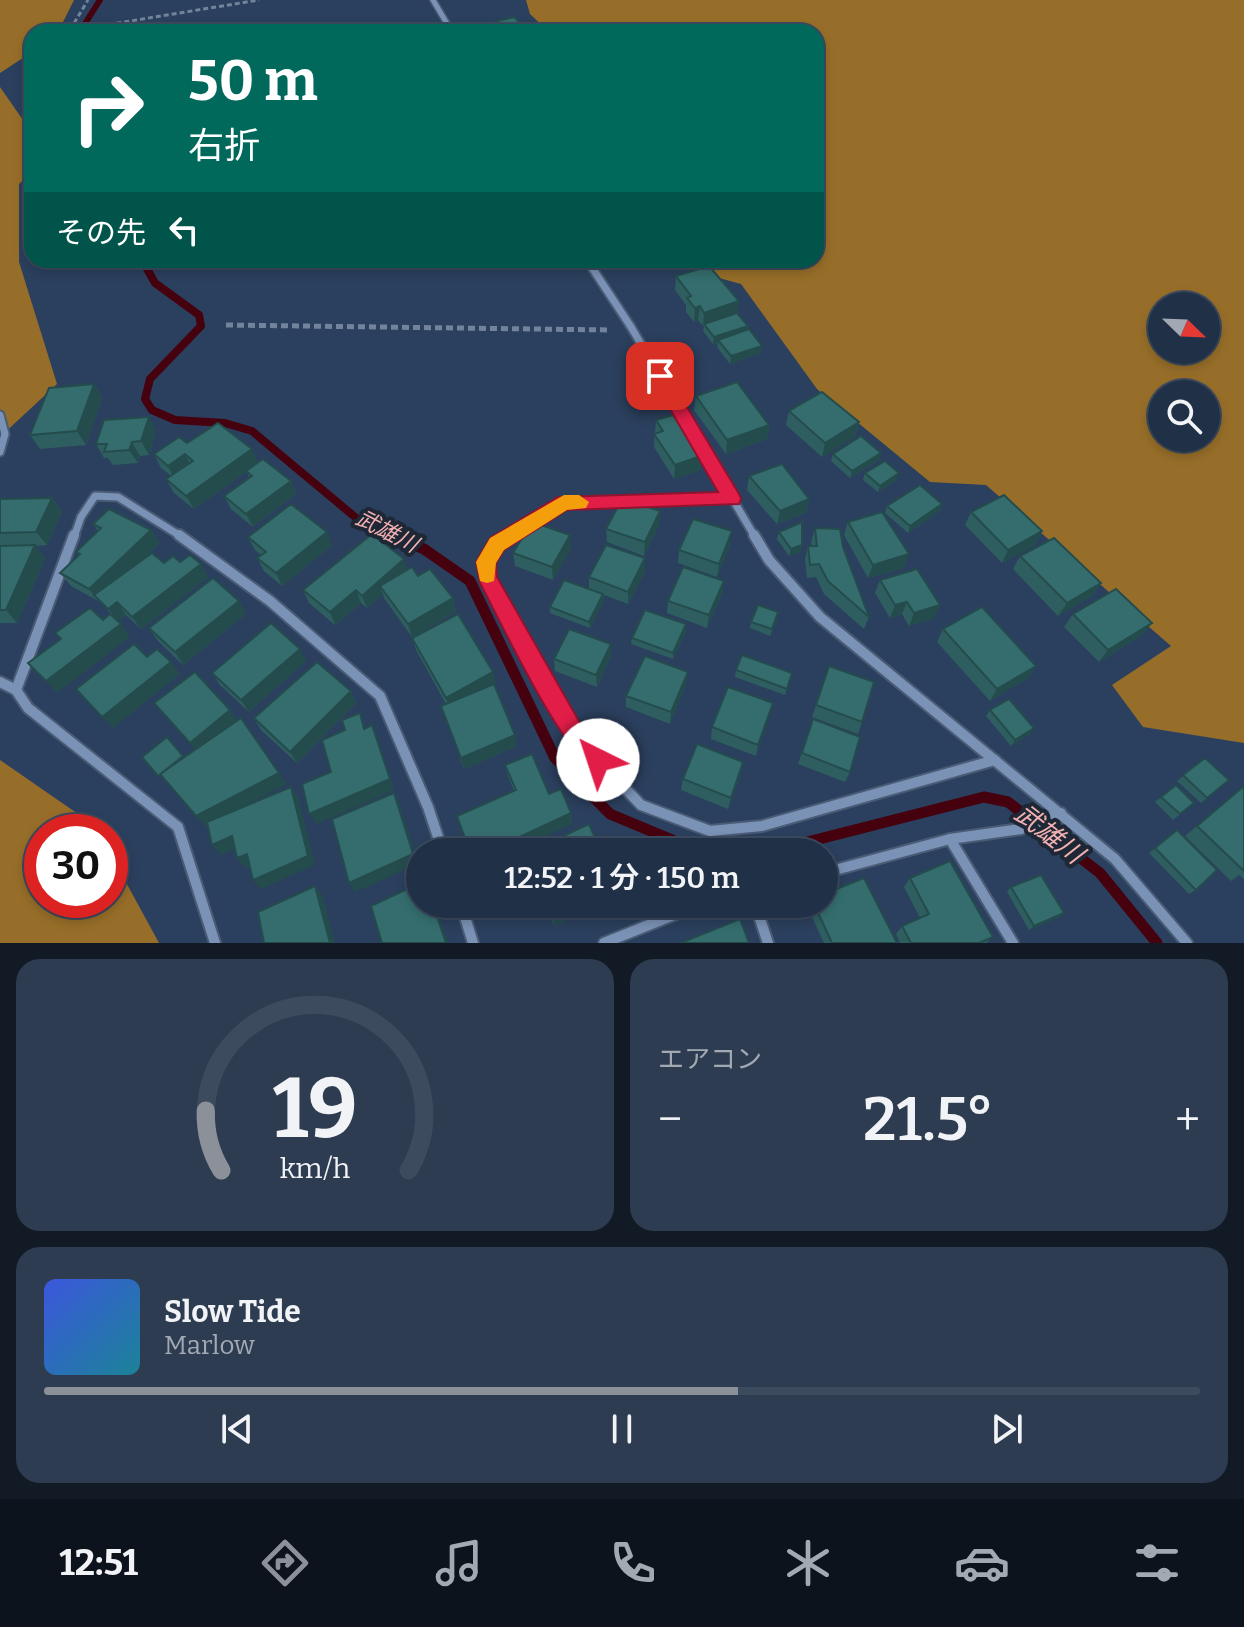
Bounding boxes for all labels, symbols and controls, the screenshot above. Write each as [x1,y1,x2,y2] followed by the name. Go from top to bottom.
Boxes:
[188,48,318,115] text: 50 m
[56,56,160,160] icon: right
[188,124,260,168] text: 右折
[162,208,206,252] icon: left
[56,215,146,251] text: その先
[1148,292,1220,364] north arrow
[1148,292,1220,452] map controls
[626,342,694,410] pin
[638,354,682,398] icon: arrive
[1148,380,1220,452] button: search
[351,504,424,559] water label: 武雄川
[556,718,640,802] position arrow
[1009,798,1092,872] water label: 武雄川
[24,814,128,918] speed limit sign: 30
[504,860,740,896] text: 12:52 · 1 分 · 150 m
[658,1044,762,1075] text: エアコン
[272,1059,358,1159] text: 19
[863,1084,994,1156] text: 21.5°
[658,1093,682,1146] text: −
[1175,1093,1200,1146] text: +
[280,1151,351,1186] text: km/h
[164,1294,301,1330] text: Slow Tide
[164,1330,255,1361] text: Marlow
[215,1407,259,1451] icon: previous
[600,1407,644,1451] icon: pause
[985,1407,1029,1451] icon: next
[257,1535,313,1591] icon: directions
[431,1535,487,1591] icon: music
[605,1535,661,1591] icon: phone
[780,1535,836,1591] icon: climate
[954,1535,1010,1591] icon: car
[1129,1535,1185,1591] icon: filters
[59,1541,138,1585] text: 12:51

